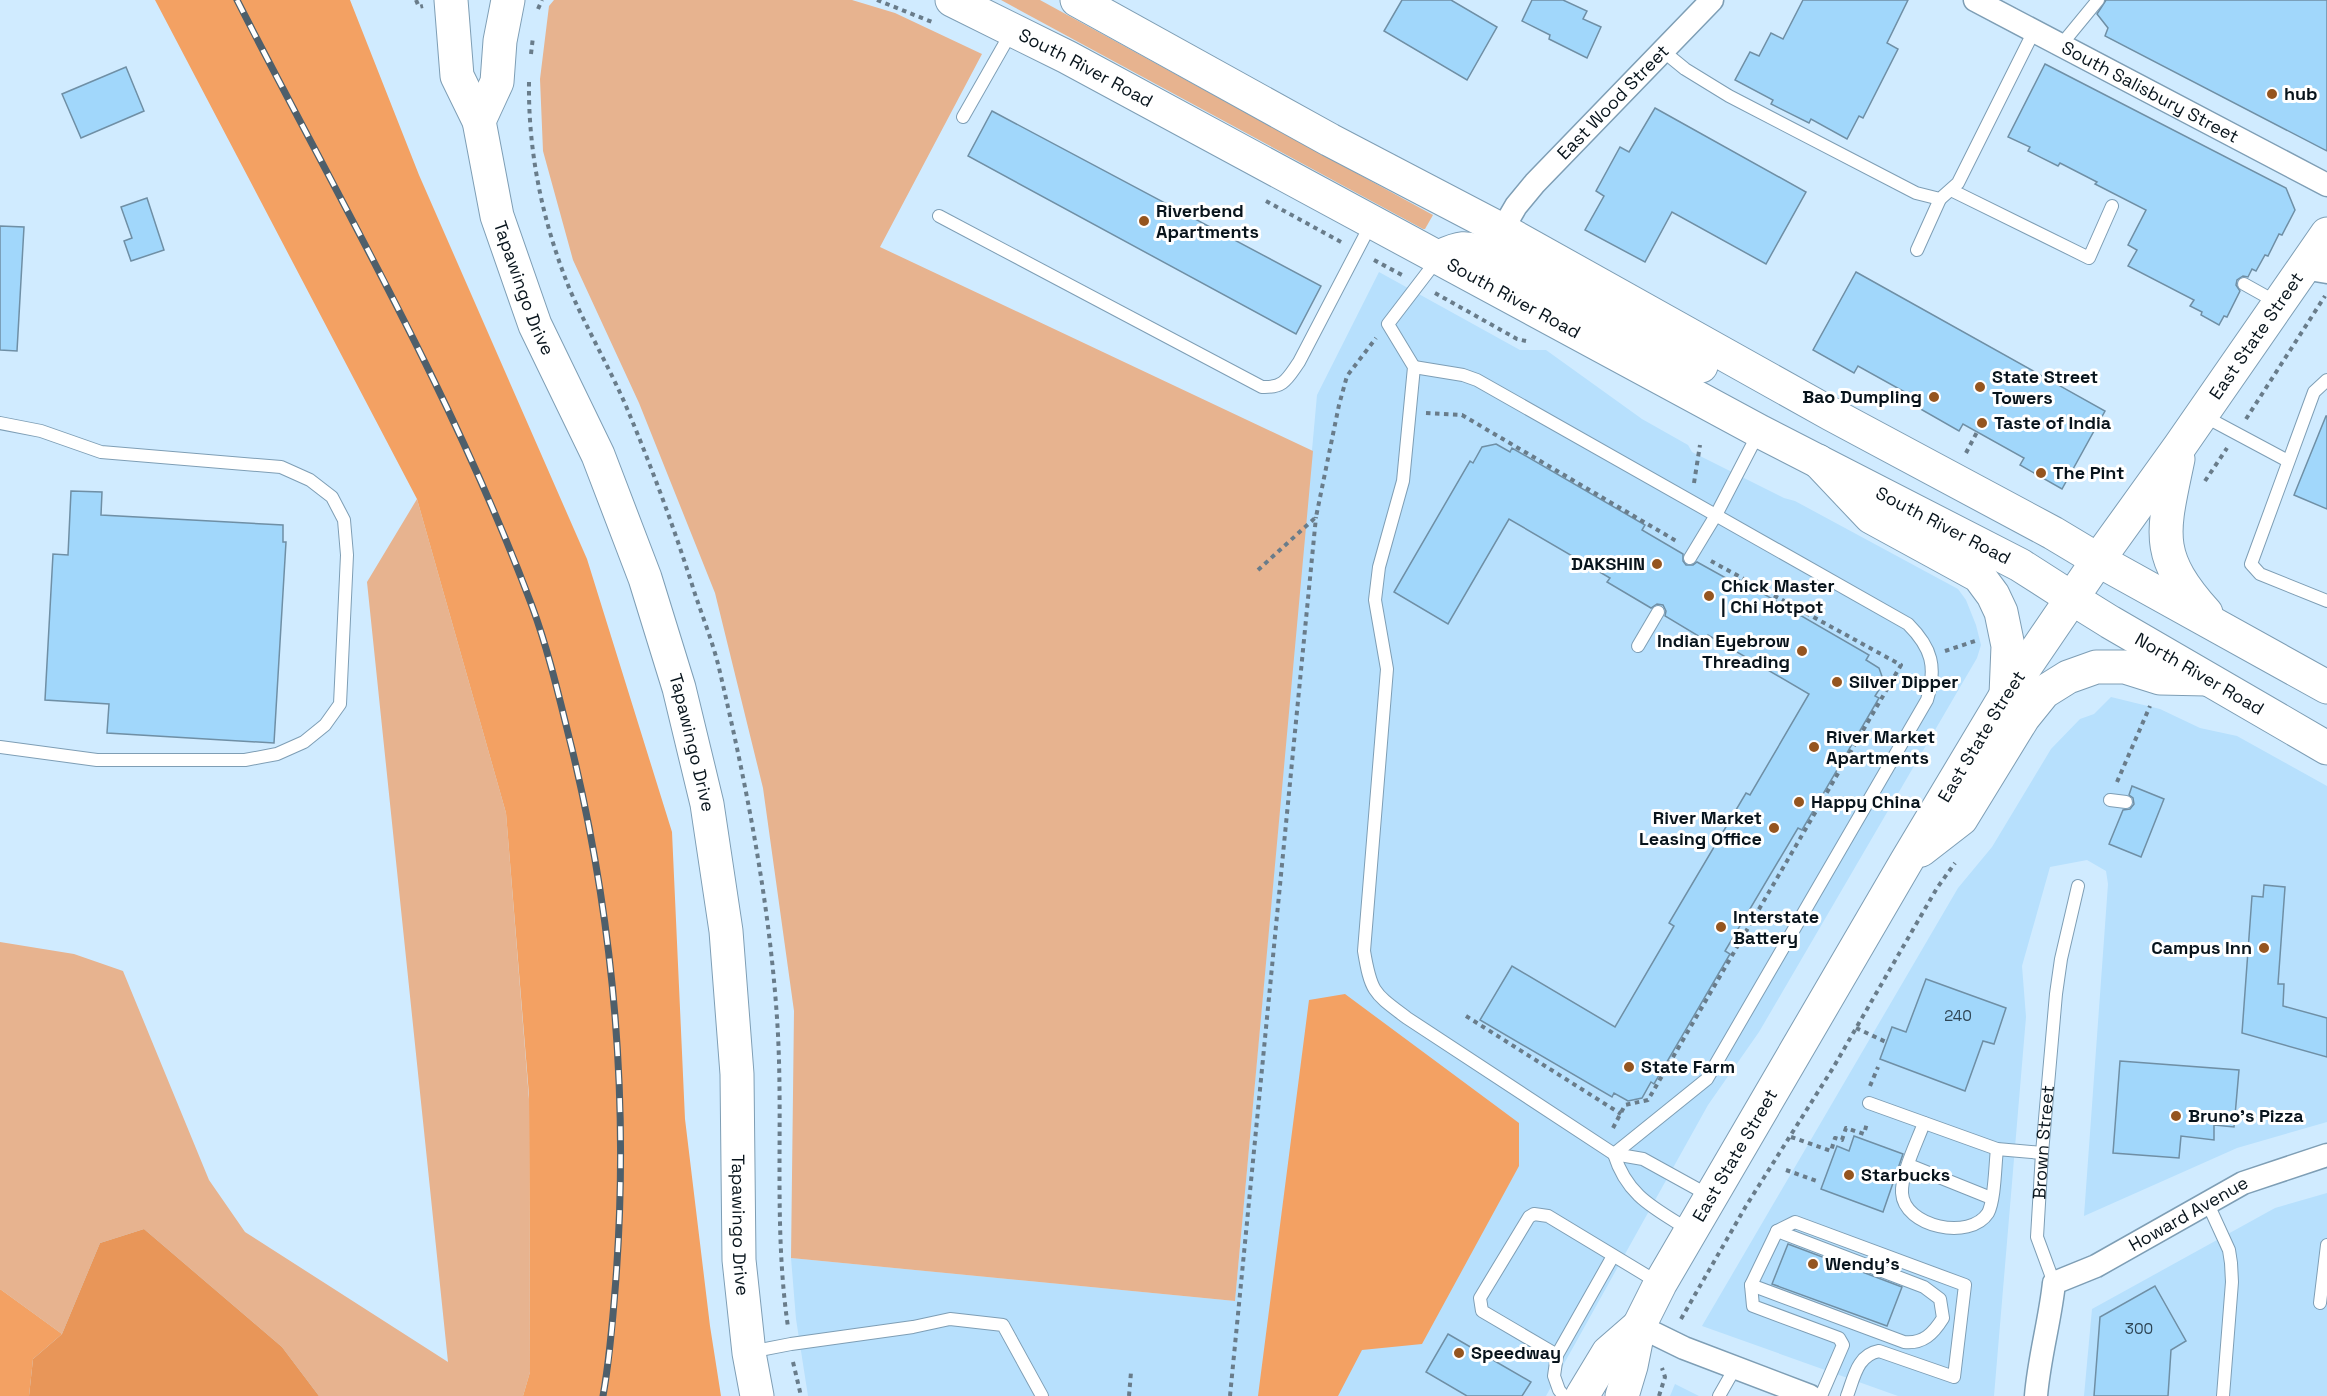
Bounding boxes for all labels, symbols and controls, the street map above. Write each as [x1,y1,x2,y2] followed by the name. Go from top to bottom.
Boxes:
[1015,23,1157,112] street label: South River Road
[2058,36,2243,148] street label: South Salisbury Street
[1552,39,1674,164] street label: East Wood Street
[2284,82,2318,105] place label: hub
[2265,87,2279,101] marker: hub
[1156,199,1259,243] place label: Riverbend Apartments
[1137,214,1151,228] marker: Riverbend Apartments
[489,218,560,359] street label: Tapawingo Drive
[1443,252,1585,343] street label: South River Road
[2204,267,2308,404] street label: East State Street
[1992,365,2098,409] place label: State Street Towers
[1973,380,1987,394] marker: State Street Towers
[1802,385,1922,408] place label: Bao Dumpling
[1927,390,1941,404] marker: Bao Dumpling
[1994,411,2112,434] place label: Taste of India
[1975,416,1989,430] marker: Taste of India
[2053,461,2124,484] place label: The Pint
[2034,466,2048,480] marker: The Pint
[1872,481,2015,569] street label: South River Road
[1571,552,1645,575] place label: DAKSHIN
[1650,557,1664,571] marker: DAKSHIN
[1721,574,1835,618] place label: Chick Master | Chi Hotpot
[1702,589,1716,603] marker: Chick Master | Chi Hotpot
[2131,627,2268,720] street label: North River Road
[1657,629,1790,673] place label: Indian Eyebrow Threading
[1795,644,1809,658] marker: Indian Eyebrow Threading
[1932,666,2030,806] street label: East State Street
[1849,670,1958,693] place label: Silver Dipper
[664,671,720,813] street label: Tapawingo Drive
[1830,675,1844,689] marker: Silver Dipper
[1826,725,1935,769] place label: River Market Apartments
[1807,740,1821,754] marker: River Market Apartments
[1811,790,1921,813] place label: Happy China
[1792,795,1806,809] marker: Happy China
[1639,806,1762,850] place label: River Market Leasing Office
[1767,821,1781,835] marker: River Market Leasing Office
[1733,905,1819,949] place label: Interstate Battery
[1714,920,1728,934] marker: Interstate Battery
[2151,936,2252,959] place label: Campus Inn
[2257,941,2271,955] marker: Campus Inn
[1944,1006,1972,1025] house number: 240
[1641,1055,1735,1078] place label: State Farm
[1622,1060,1636,1074] marker: State Farm
[2027,1084,2059,1200] street label: Brown Street
[1687,1085,1782,1226] street label: East State Street
[2188,1104,2304,1127] place label: Bruno's Pizza
[2169,1109,2183,1123] marker: Bruno's Pizza
[727,1154,755,1297] street label: Tapawingo Drive
[1861,1163,1950,1186] place label: Starbucks
[1842,1168,1856,1182] marker: Starbucks
[2124,1171,2252,1256] street label: Howard Avenue
[1825,1252,1900,1275] place label: Wendy's
[1806,1257,1820,1271] marker: Wendy's
[2125,1319,2153,1338] house number: 300
[1471,1341,1561,1364] place label: Speedway
[1452,1346,1466,1360] marker: Speedway

